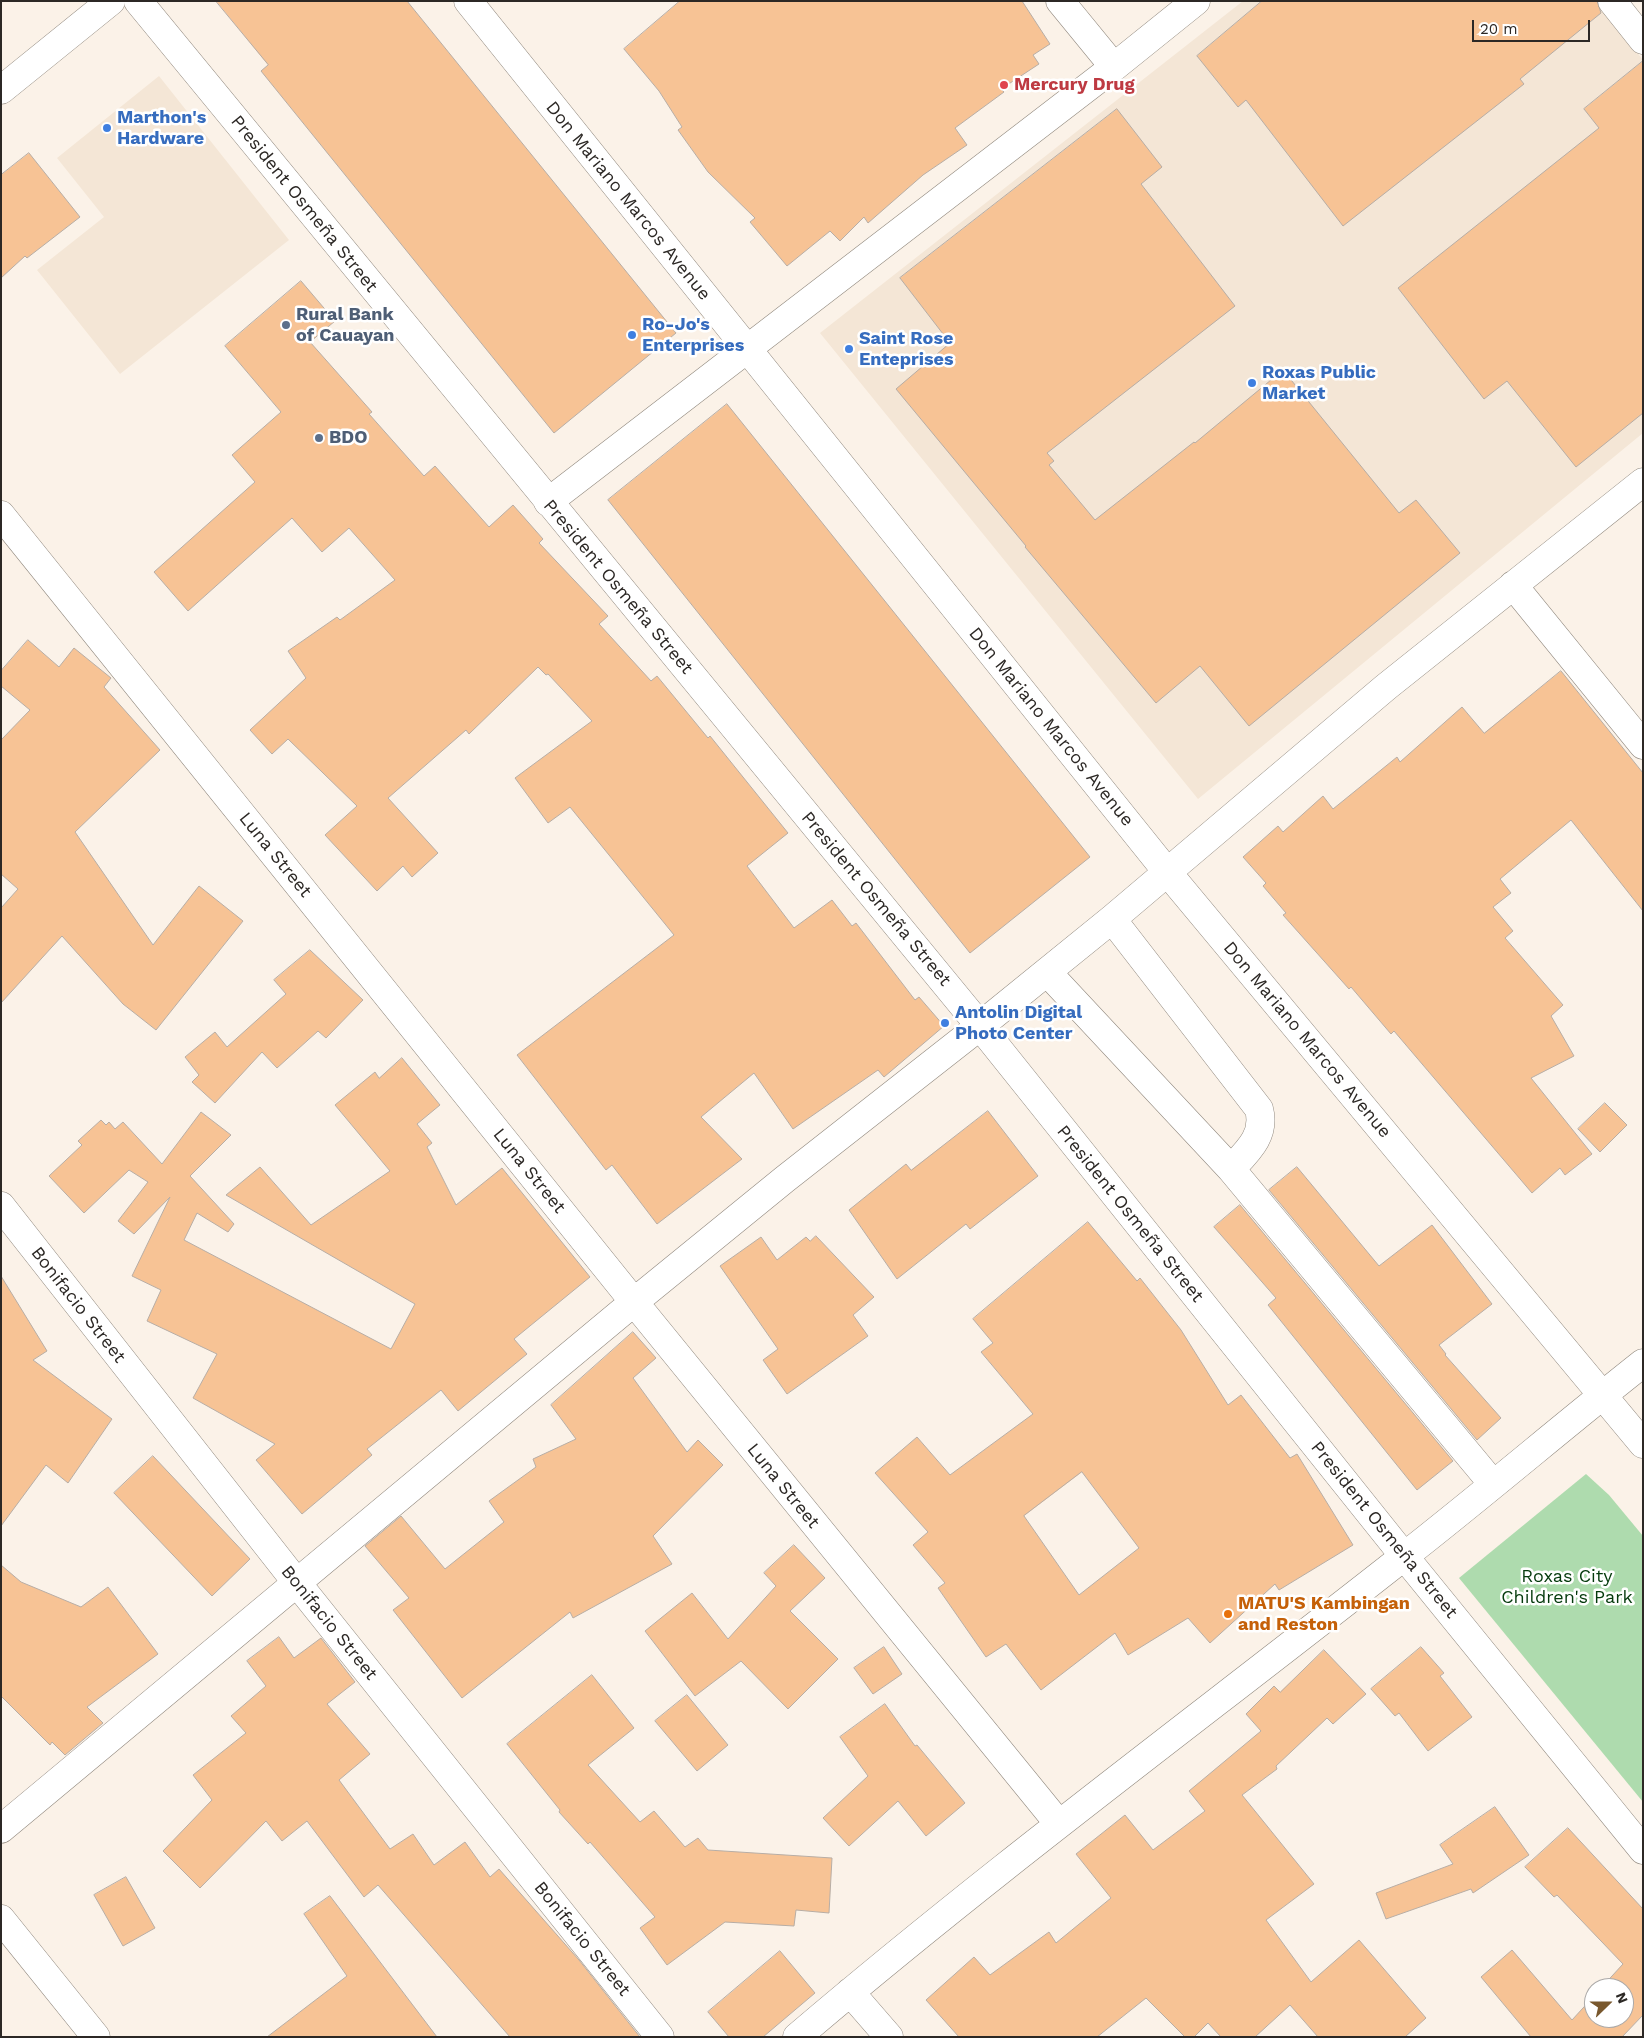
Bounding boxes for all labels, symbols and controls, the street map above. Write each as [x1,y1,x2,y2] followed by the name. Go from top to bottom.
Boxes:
[1474,10,1592,42] scale bar
[1480,20,1518,38] text: 20 m
[1014,74,1135,96] place label: Mercury Drug
[998,79,1010,91] marker: Mercury Drug
[541,97,715,305] street label: Don Mariano Marcos Avenue
[117,107,206,150] place label: Marthon's Hardware
[226,111,382,297] street label: President Osmeña Street
[101,122,113,134] marker: Marthon's Hardware
[296,304,395,346] place label: Rural Bank of Cauayan
[642,314,744,356] place label: Ro-Jo's Enterprises
[280,319,292,331] marker: Rural Bank of Cauayan
[859,328,954,370] place label: Saint Rose Enteprises
[626,329,638,341] marker: Ro-Jo's Enterprises
[843,343,855,355] marker: Saint Rose Enteprises
[1262,362,1376,404] place label: Roxas Public Market
[1246,377,1258,389] marker: Roxas Public Market
[329,427,368,449] place label: BDO
[313,432,325,444] marker: BDO
[539,495,697,679] street label: President Osmeña Street
[964,623,1138,831] street label: Don Mariano Marcos Avenue
[797,807,955,991] street label: President Osmeña Street
[234,808,316,902] street label: Luna Street
[1219,937,1395,1143] street label: Don Mariano Marcos Avenue
[955,1002,1082,1044] place label: Antolin Digital Photo Center
[939,1017,951,1029] marker: Antolin Digital Photo Center
[1052,1121,1208,1307] street label: President Osmeña Street
[488,1124,570,1218] street label: Luna Street
[26,1243,130,1367] street label: Bonifacio Street
[1306,1437,1462,1623] street label: President Osmeña Street
[742,1439,824,1533] street label: Luna Street
[276,1561,382,1685] street label: Bonifacio Street
[1501,1566,1633,1608] park label: Roxas City Children's Park
[1238,1593,1410,1636] place label: MATU'S Kambingan and Reston
[1222,1608,1234,1620] marker: MATU'S Kambingan and Reston
[529,1877,635,2001] street label: Bonifacio Street
[1584,1978,1634,2028] north arrow
[1613,1990,1631,2006] text: N

